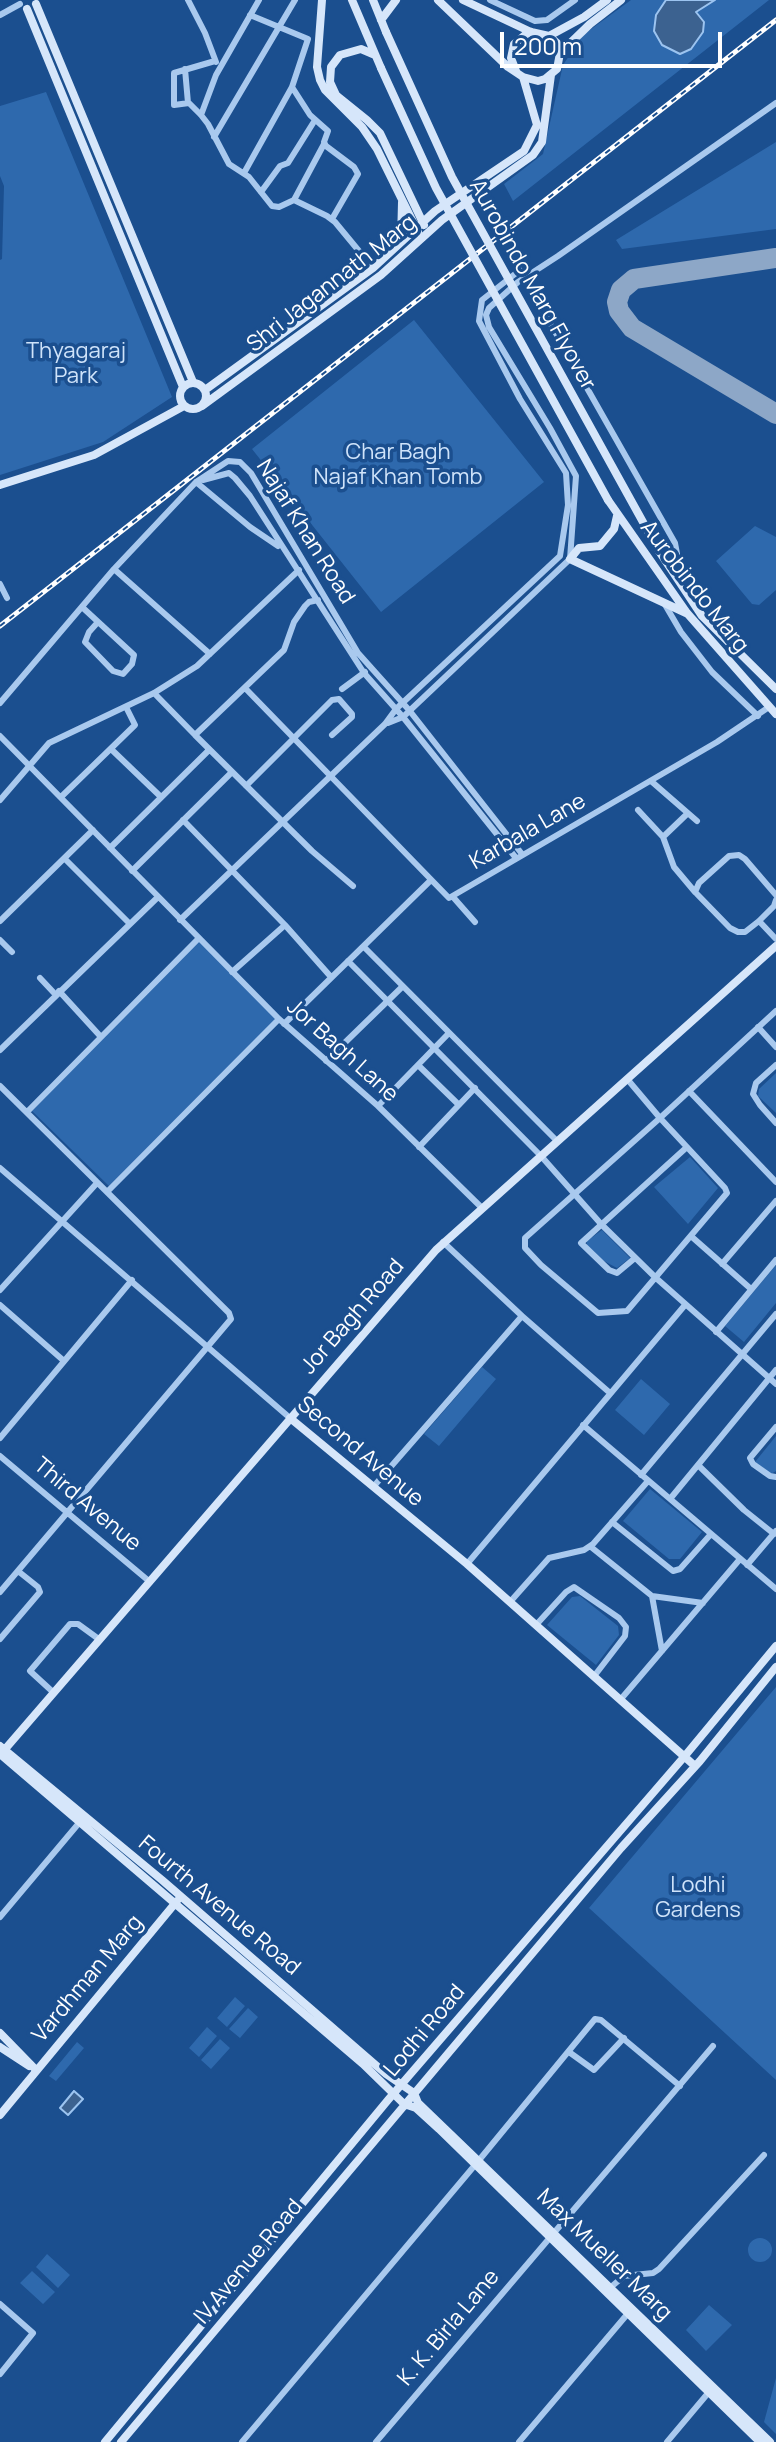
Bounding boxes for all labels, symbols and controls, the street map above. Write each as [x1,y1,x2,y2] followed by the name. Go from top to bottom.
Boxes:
[504,16,726,66] scale bar
[514,29,582,62] text: 200 m
[463,175,601,395] street label: Aurobindo Marg Flyover
[242,210,422,358] street label: Shri Jagannath Marg
[26,339,126,390] park label: Thyagaraj Park
[313,440,483,492] park label: Char Bagh Najaf Khan Tomb
[250,455,360,609] street label: Najaf Khan Road
[634,516,754,658] street label: Aurobindo Marg
[465,788,591,876] street label: Karbala Lane
[281,994,403,1108] street label: Jor Bagh Lane
[296,1254,410,1380] street label: Jor Bagh Road
[291,1391,429,1513] street label: Second Avenue
[28,1453,146,1557] street label: Third Avenue
[133,1831,305,1981] street label: Fourth Avenue Road
[655,1873,741,1924] park label: Lodhi Gardens
[27,1910,149,2048] street label: Vardhman Marg
[379,1980,471,2082] street label: Lodhi Road
[531,2184,677,2326] street label: Max Mueller Marg
[189,2194,309,2330] street label: IV Avenue Road
[393,2264,505,2392] street label: K. K. Birla Lane

